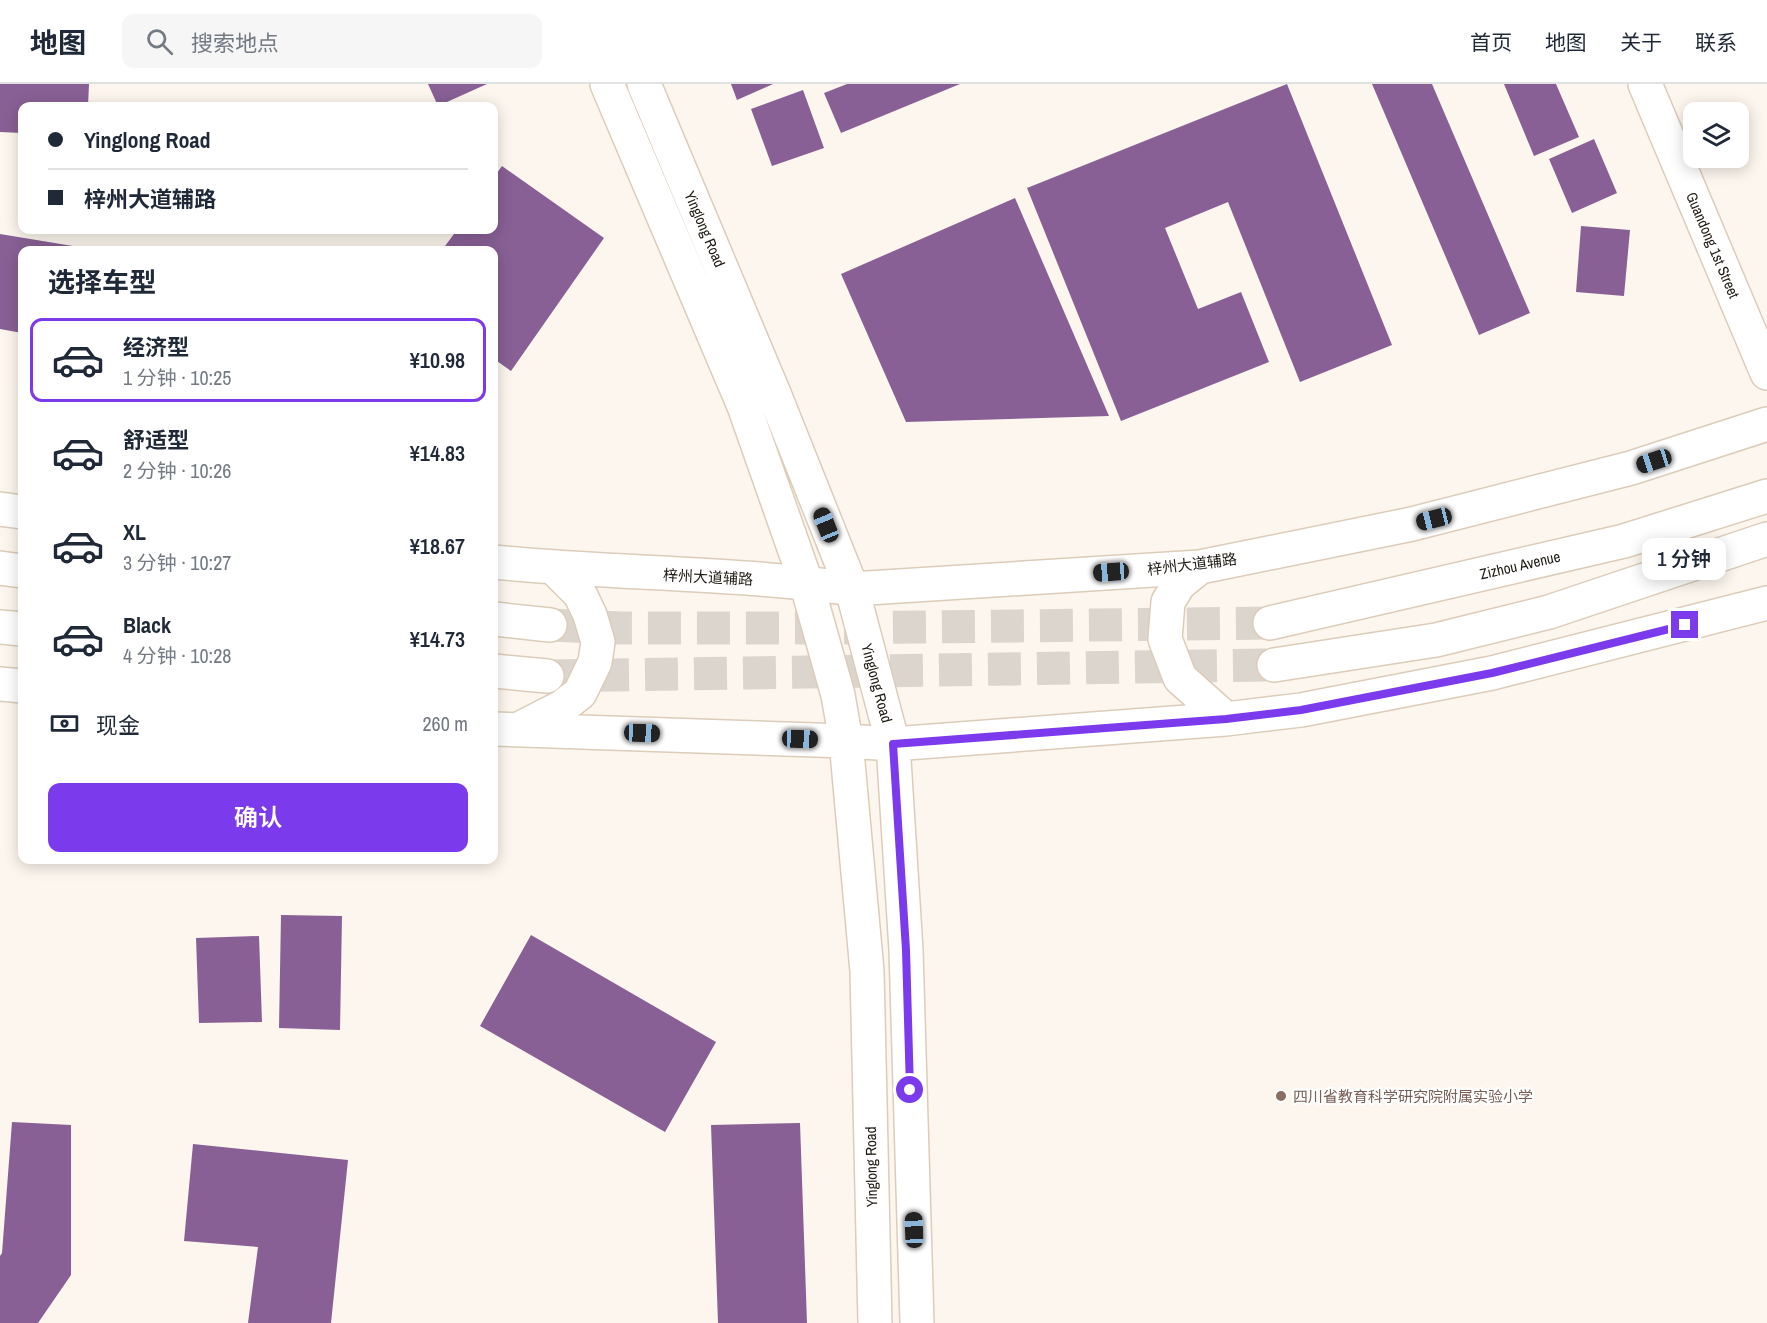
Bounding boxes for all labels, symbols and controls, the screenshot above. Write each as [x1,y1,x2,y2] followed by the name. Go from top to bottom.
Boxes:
[122,14,542,68] search box
[30,24,86,62] text: 地图
[143,25,176,58] icon: search
[191,28,279,58] text: 搜索地点
[1470,28,1512,57] text: 首页
[1545,28,1587,57] text: 地图
[1620,28,1662,57] text: 关于
[1695,28,1737,57] text: 联系
[1683,102,1749,168] map controls
[1683,102,1749,168] button: layers
[84,125,211,155] text: Yinglong Road
[84,184,216,214] text: 梓州大道辅路
[680,188,730,270] street label: Yinglong Road
[1681,189,1745,302] street label: Guandong 1st Street
[48,264,156,300] text: 选择车型
[123,332,189,362] text: 经济型
[51,333,105,387] icon: car
[410,345,465,375] text: ¥10.98
[123,364,231,391] text: 1 分钟 · 10:25
[123,425,189,455] text: 舒适型
[51,426,105,480] icon: car
[410,438,465,468] text: ¥14.83
[1634,447,1674,475] car
[123,457,231,484] text: 2 分钟 · 10:26
[811,505,841,545] car
[1414,506,1454,532] car
[123,517,146,547] text: XL
[51,519,105,573] icon: car
[410,531,465,561] text: ¥18.67
[1643,538,1727,580] callout: 1 分钟
[1657,545,1711,572] text: 1 分钟
[1478,546,1562,584] street label: Zizhou Avenue
[1146,548,1238,580] street label: 梓州大道辅路
[123,549,231,576] text: 3 分钟 · 10:27
[1092,562,1130,582] car
[663,564,753,590] street label: 梓州大道辅路
[123,610,171,640] text: Black
[1671,611,1698,638] route end
[51,612,105,666] icon: car
[410,624,465,654] text: ¥14.73
[856,641,898,725] street label: Yinglong Road
[123,642,231,669] text: 4 分钟 · 10:28
[48,707,81,740] icon: cash
[96,710,140,740] text: 现金
[422,710,468,737] text: 260 m
[624,723,660,743] car
[782,729,818,749] car
[48,783,468,852] button: 确认
[896,1076,923,1103] route start
[1293,1086,1533,1107] place label: 四川省教育科学研究院附属实验小学
[1274,1089,1288,1103] marker: 四川省教育科学研究院附属实验小学
[860,1126,882,1208] street label: Yinglong Road
[904,1212,924,1248] car

